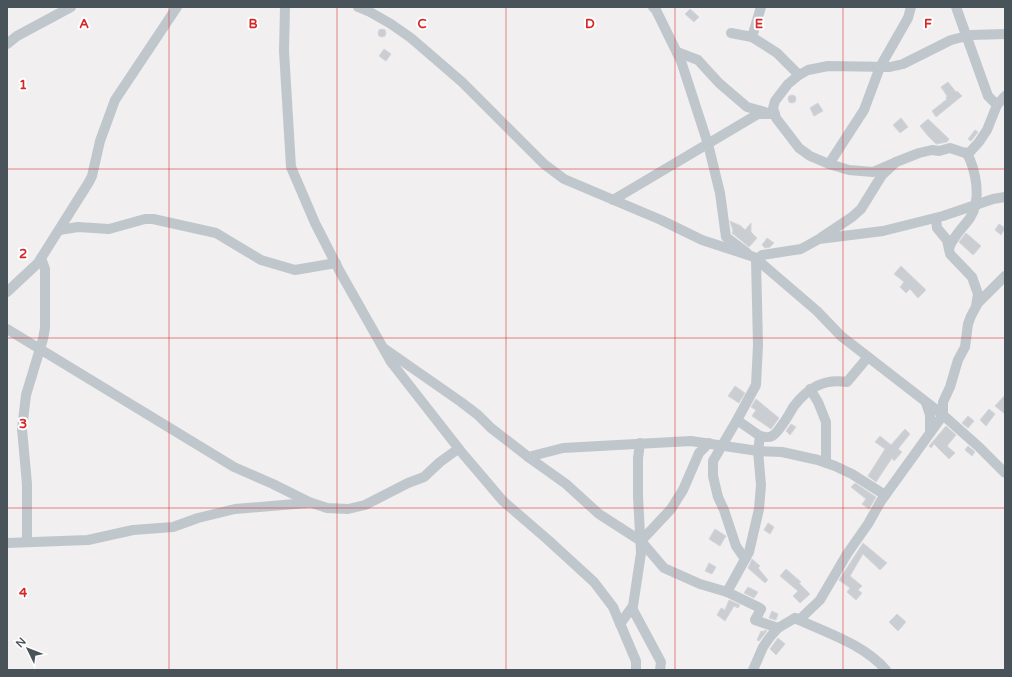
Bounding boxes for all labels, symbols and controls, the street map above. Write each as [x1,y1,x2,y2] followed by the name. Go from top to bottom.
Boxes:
[79,16,89,32] text: A
[248,16,258,32] text: B
[417,16,427,32] text: C
[585,16,595,32] text: D
[755,16,763,32] text: E
[924,16,932,32] text: F
[19,77,27,93] text: 1
[19,246,27,262] text: 2
[19,416,27,432] text: 3
[19,585,28,601] text: 4
[8,629,48,669] north arrow
[13,635,29,650] text: N

